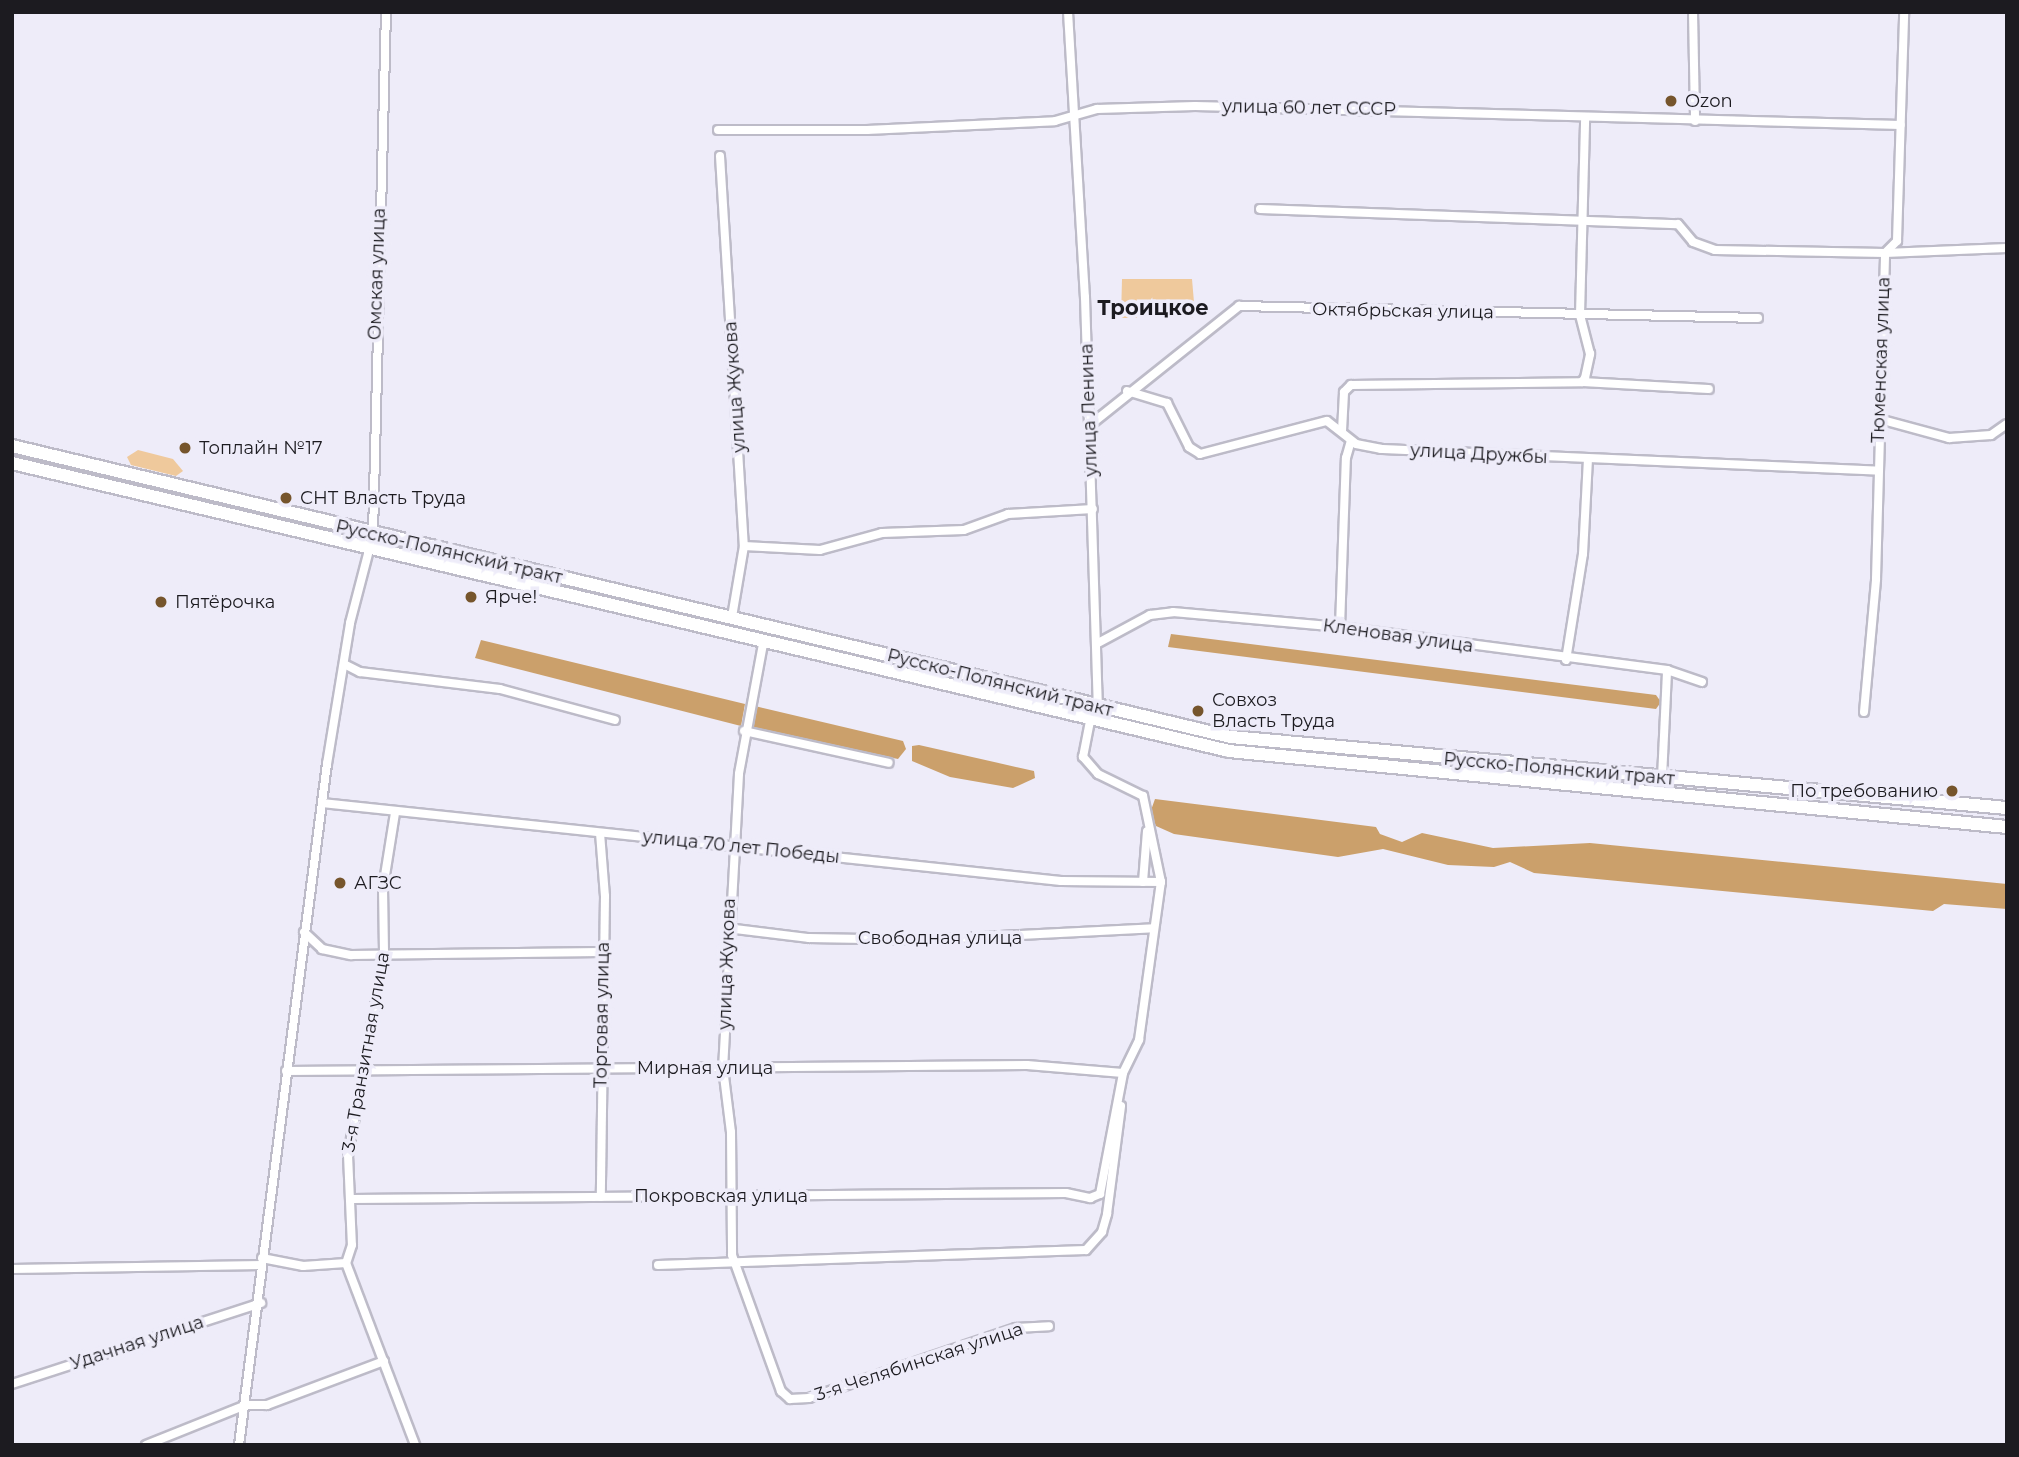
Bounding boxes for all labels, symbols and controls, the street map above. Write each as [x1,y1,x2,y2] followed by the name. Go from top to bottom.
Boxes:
[1685,90,1733,112] place label: Ozon
[1663,93,1679,109] marker: Ozon
[1222,96,1396,120] street label: улица 60 лет СССР
[364,208,390,340] street label: Омская улица
[1867,277,1895,443] street label: Тюменская улица
[1097,295,1209,321] district label: Троицкое
[1312,299,1494,323] street label: Октябрьская улица
[720,321,750,453] street label: улица Жукова
[1076,343,1102,477] street label: улица Ленина
[199,437,322,459] place label: Топлайн №17
[177,440,193,456] marker: Топлайн №17
[1410,440,1548,468] street label: улица Дружбы
[300,487,466,509] place label: СНТ Власть Труда
[278,490,294,506] marker: СНТ Власть Труда
[334,515,564,589] street label: Русско-Полянский тракт
[485,586,537,608] place label: Ярче!
[463,589,479,605] marker: Ярче!
[175,591,275,613] place label: Пятёрочка
[153,594,169,610] marker: Пятёрочка
[1321,615,1475,657] street label: Кленовая улица
[885,644,1115,722] street label: Русско-Полянский тракт
[1212,690,1335,732] place label: Совхоз Власть Труда
[1190,703,1206,719] marker: Совхоз Власть Труда
[1443,748,1675,790] street label: Русско-Полянский тракт
[1790,780,1938,802] place label: По требованию
[1944,783,1960,799] marker: По требованию
[641,826,841,868] street label: улица 70 лет Победы
[354,872,402,894] place label: АГЗС
[332,875,348,891] marker: АГЗС
[714,898,740,1030] street label: улица Жукова
[858,927,1022,949] street label: Свободная улица
[590,942,614,1088] street label: Торговая улица
[338,950,394,1154] street label: 3-я Транзитная улица
[637,1057,773,1079] street label: Мирная улица
[634,1185,808,1207] street label: Покровская улица
[68,1311,206,1375] street label: Удачная улица
[812,1318,1026,1406] street label: 3-я Челябинская улица

